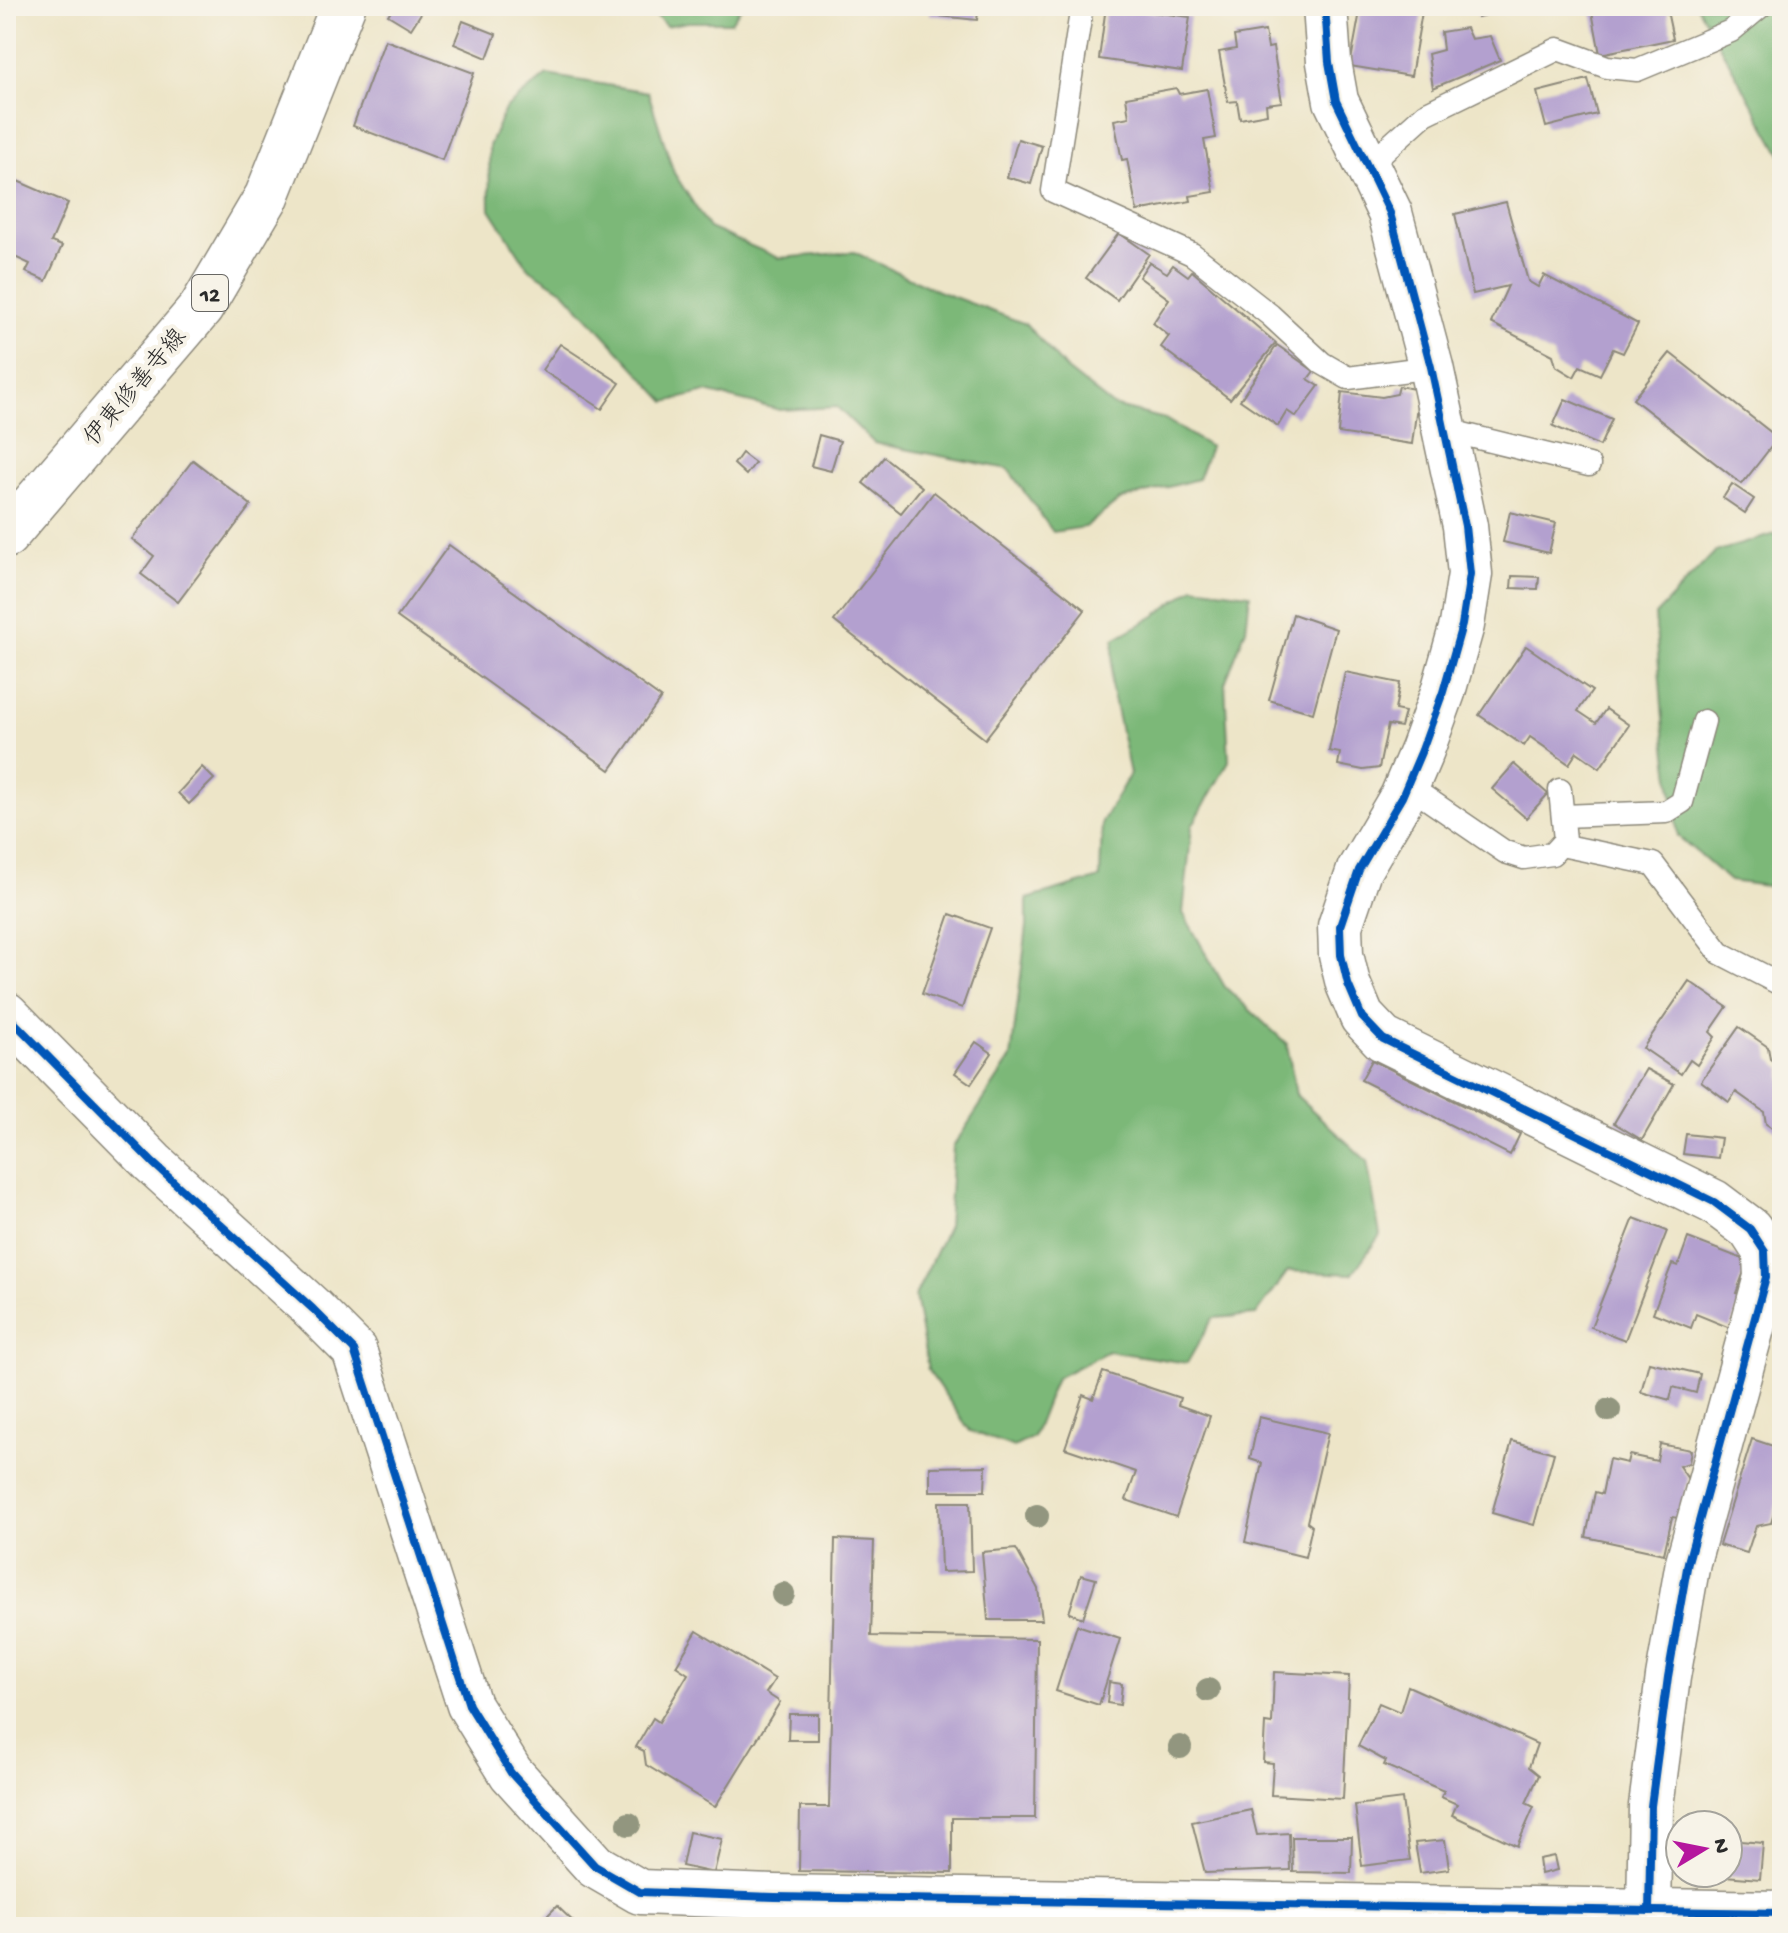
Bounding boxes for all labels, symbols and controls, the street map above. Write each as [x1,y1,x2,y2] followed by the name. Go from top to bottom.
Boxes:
[192,275,228,311] road number: 12
[79,323,194,453] street label: 伊東修善寺線
[1664,1809,1744,1889] north arrow
[1706,1837,1734,1856] text: N

